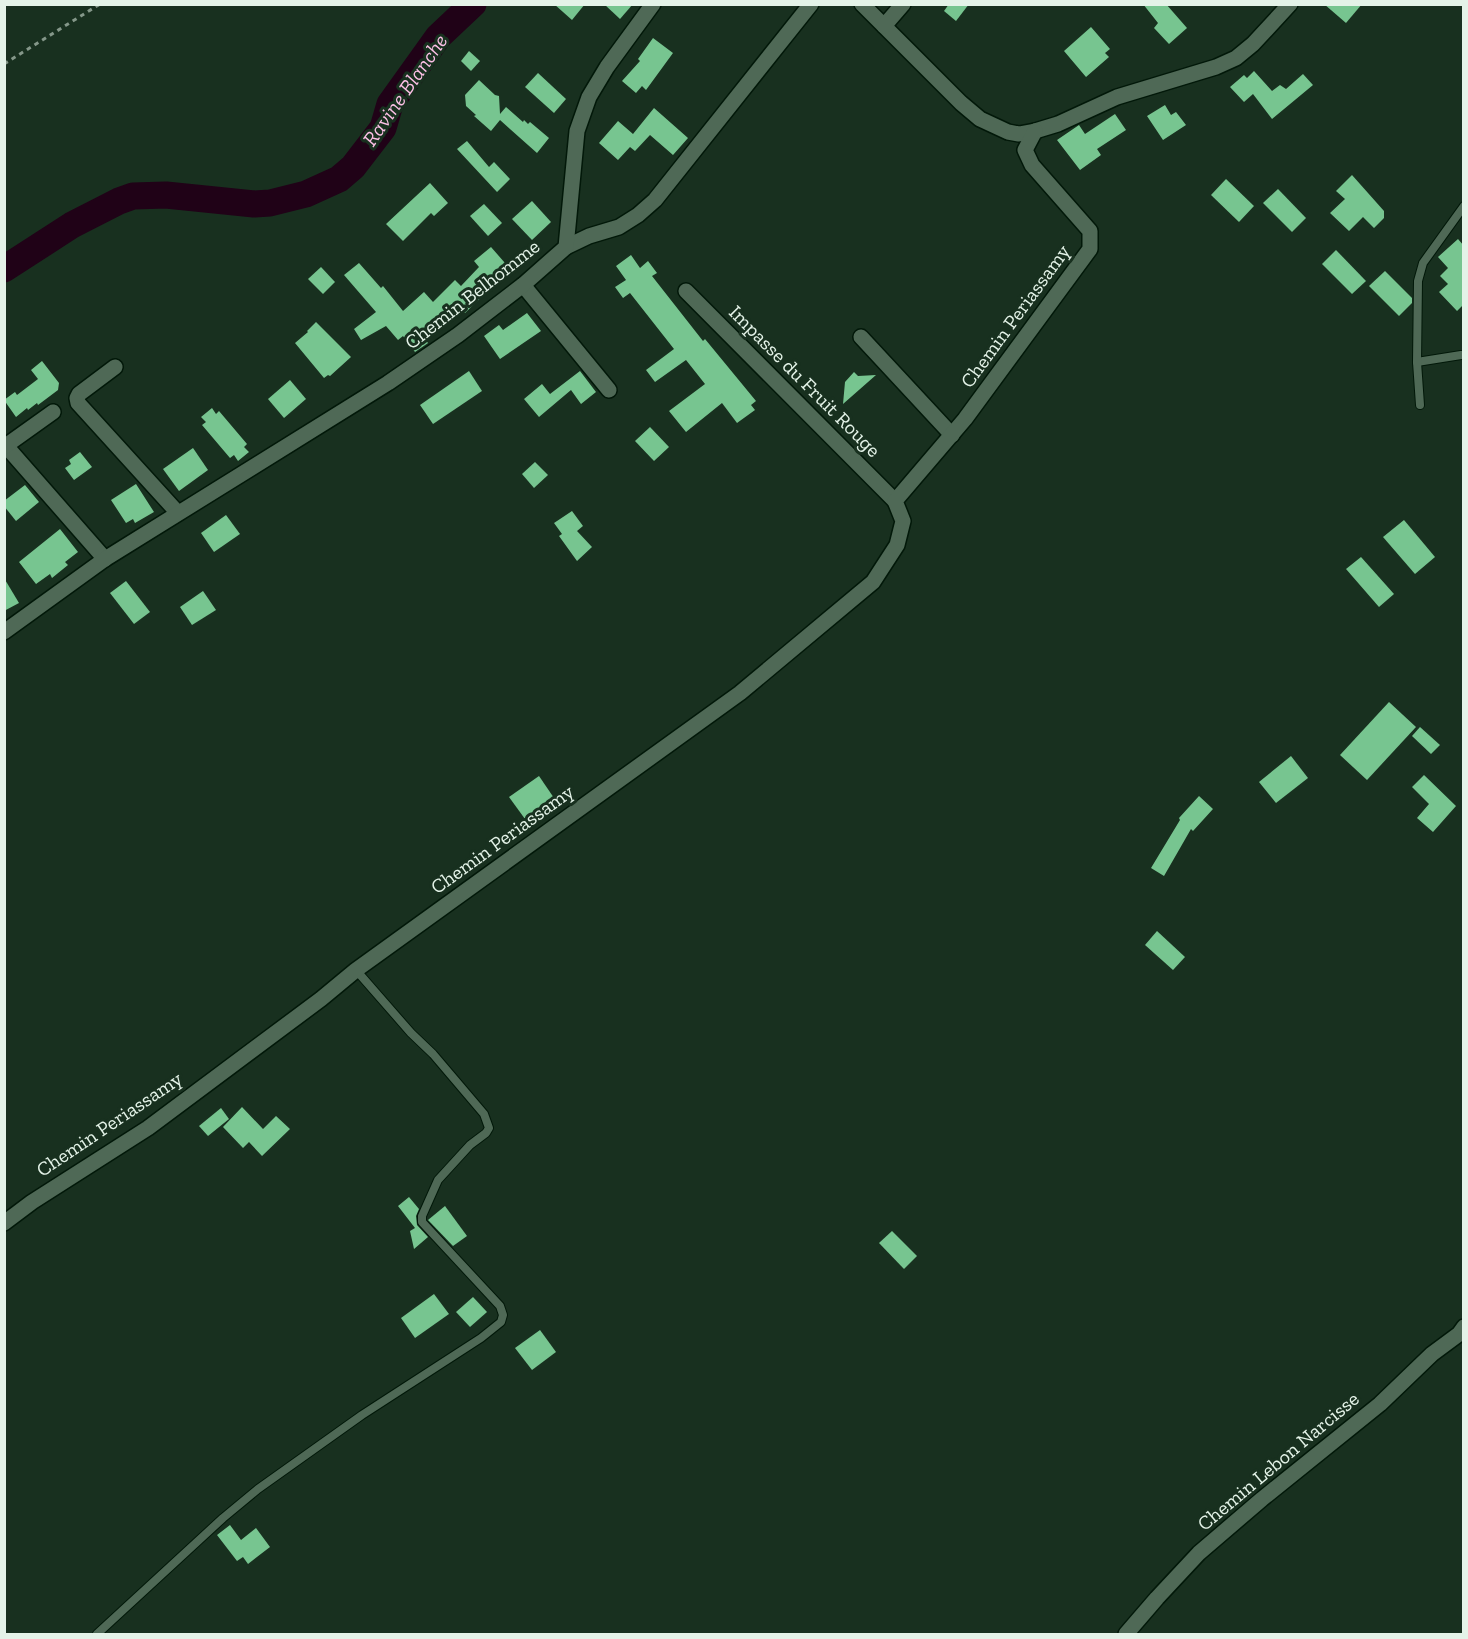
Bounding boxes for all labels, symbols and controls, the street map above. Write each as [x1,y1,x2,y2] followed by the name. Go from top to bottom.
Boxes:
[357,29,452,151] water label: Ravine Blanche
[400,234,544,354] street label: Chemin Belhomme
[955,239,1075,392] street label: Chemin Periassamy
[724,300,886,462] street label: Impasse du Fruit Rouge
[426,779,579,899] street label: Chemin Periassamy
[32,1066,187,1182] street label: Chemin Periassamy
[1192,1386,1364,1536] street label: Chemin Lebon Narcisse

